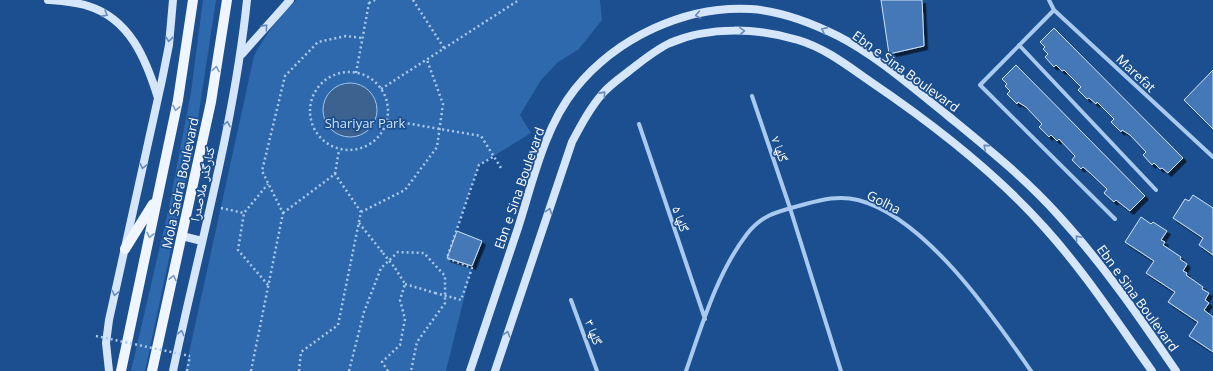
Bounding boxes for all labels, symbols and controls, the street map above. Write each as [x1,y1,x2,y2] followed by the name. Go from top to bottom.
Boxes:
[101,9,108,16] one-way arrow
[695,10,701,18] one-way arrow
[261,24,268,32] one-way arrow
[849,26,963,116] street label: Ebn e Sina Boulevard
[739,27,745,35] one-way arrow
[821,27,829,35] one-way arrow
[165,36,174,42] one-way arrow
[1112,50,1160,96] street label: Marefat
[211,66,220,72] one-way arrow
[598,91,606,99] one-way arrow
[173,105,181,111] one-way arrow
[325,114,405,132] park label: Shariyar Park
[157,116,203,250] street label: Mola Sadra Boulevard
[223,121,231,127] one-way arrow
[490,125,548,251] street label: Ebn e Sina Boulevard
[767,134,793,165] street label: گلها ۷
[185,144,219,223] street label: کنارگذر ملاصدرا
[984,144,991,151] one-way arrow
[139,163,147,169] one-way arrow
[864,186,904,218] street label: Golha
[668,204,694,235] street label: گلها ۵
[544,207,552,214] one-way arrow
[146,232,155,238] one-way arrow
[1076,235,1083,243] one-way arrow
[1093,241,1183,355] street label: Ebn e Sina Boulevard
[168,275,176,281] one-way arrow
[112,290,120,296] one-way arrow
[581,317,607,348] street label: گلها ۳
[176,330,185,337] one-way arrow
[503,331,511,338] one-way arrow

